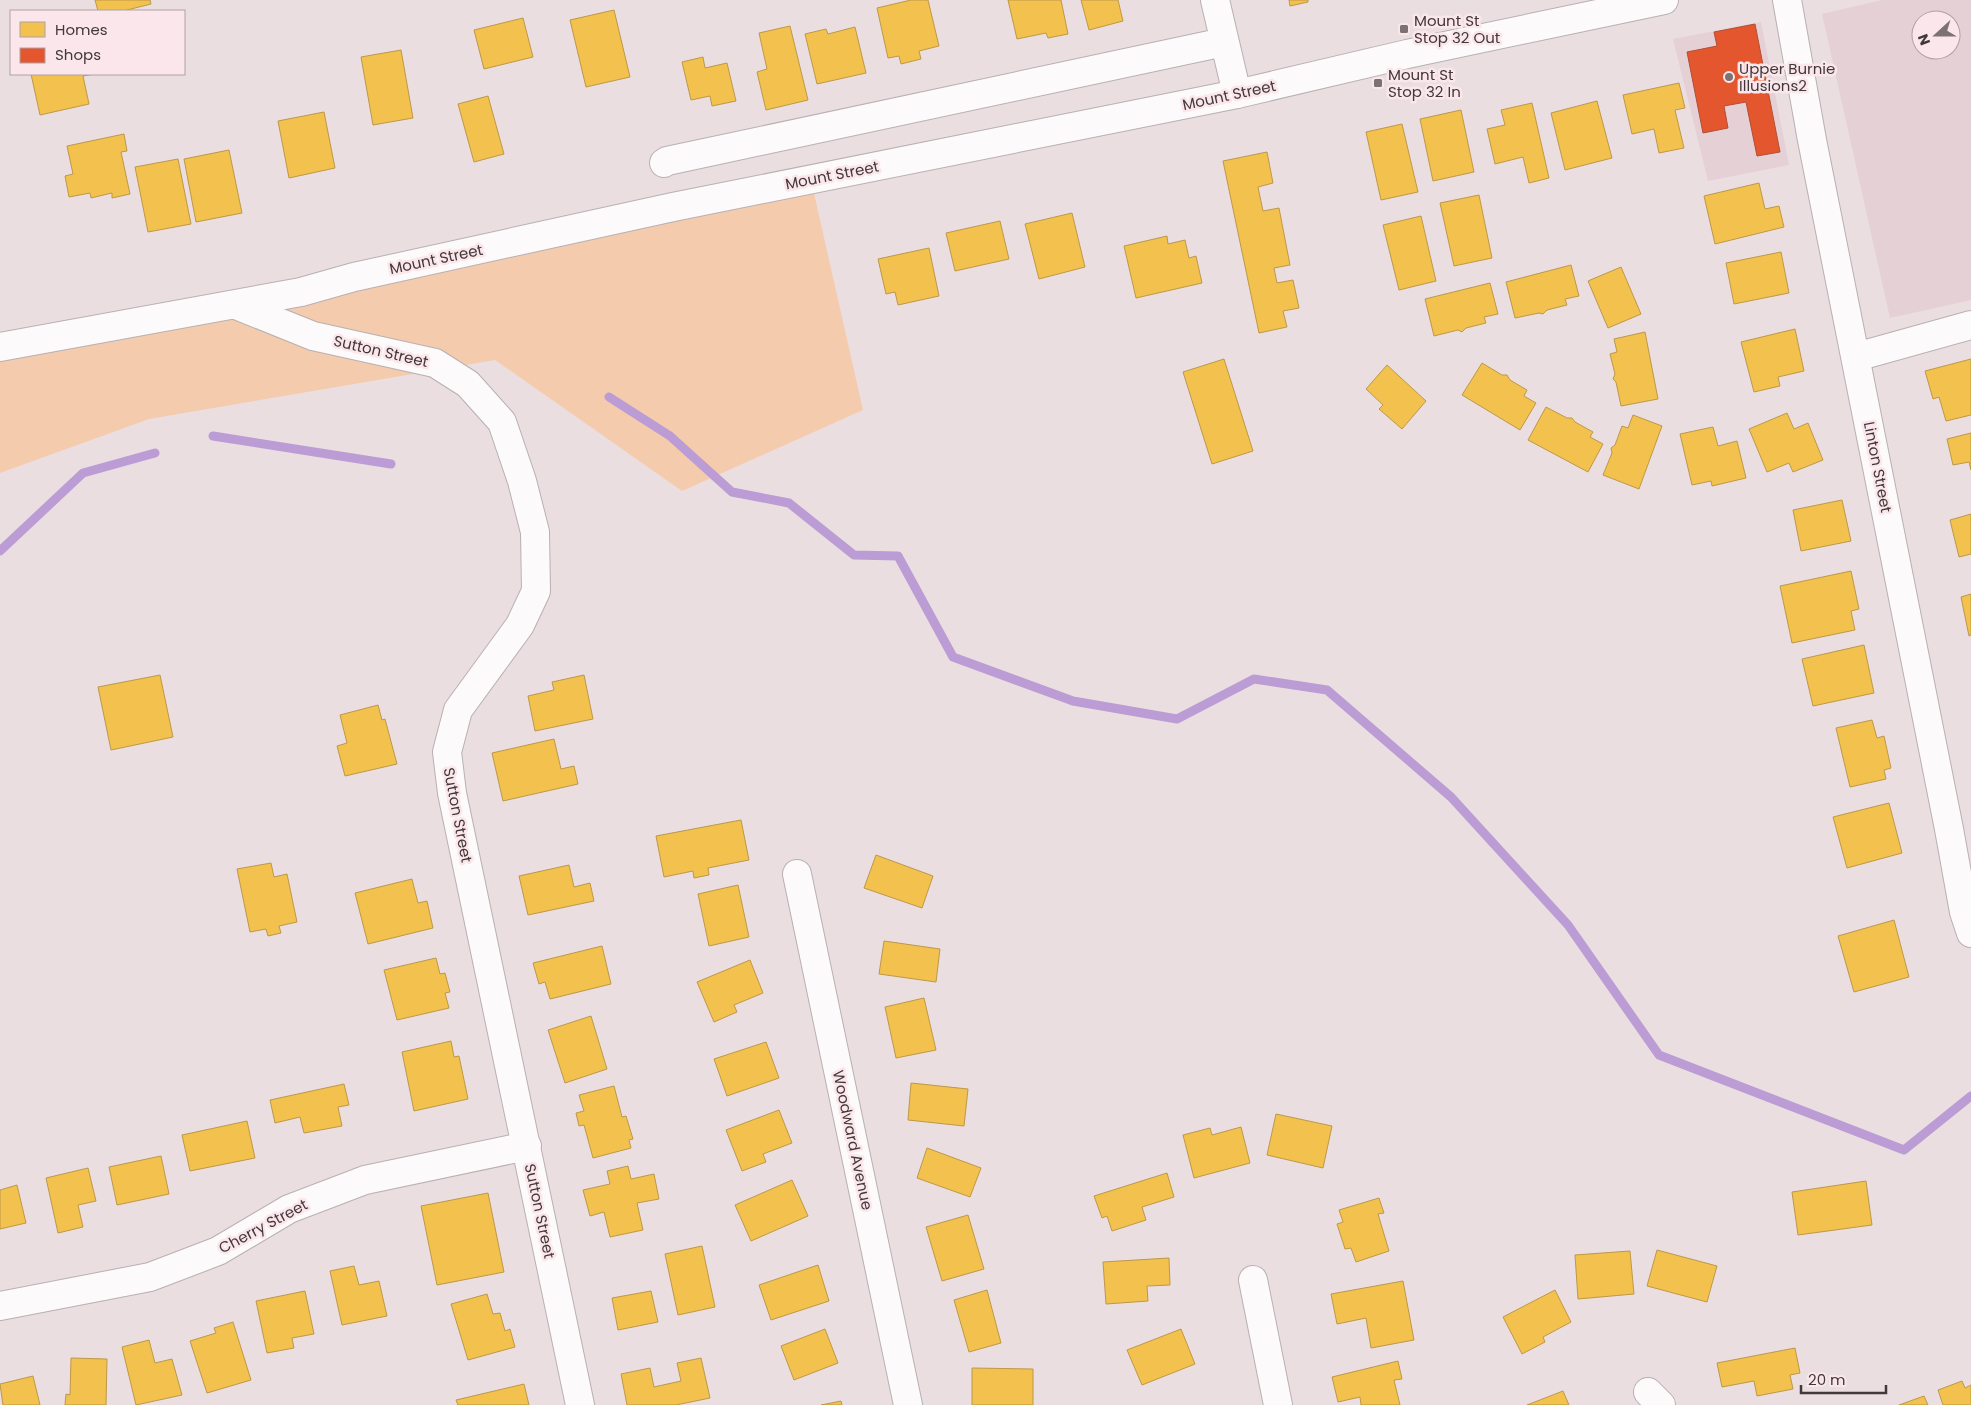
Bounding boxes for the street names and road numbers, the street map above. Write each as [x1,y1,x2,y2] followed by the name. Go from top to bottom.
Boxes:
[1180,75,1278,115] street label: Mount Street
[783,156,881,194] street label: Mount Street
[387,239,485,279] street label: Mount Street
[332,330,430,372] street label: Sutton Street
[1859,420,1897,514] street label: Linton Street
[438,766,478,864] street label: Sutton Street
[828,1068,878,1212] street label: Woodward Avenue
[520,1162,560,1260] street label: Sutton Street
[215,1194,311,1258] street label: Cherry Street

